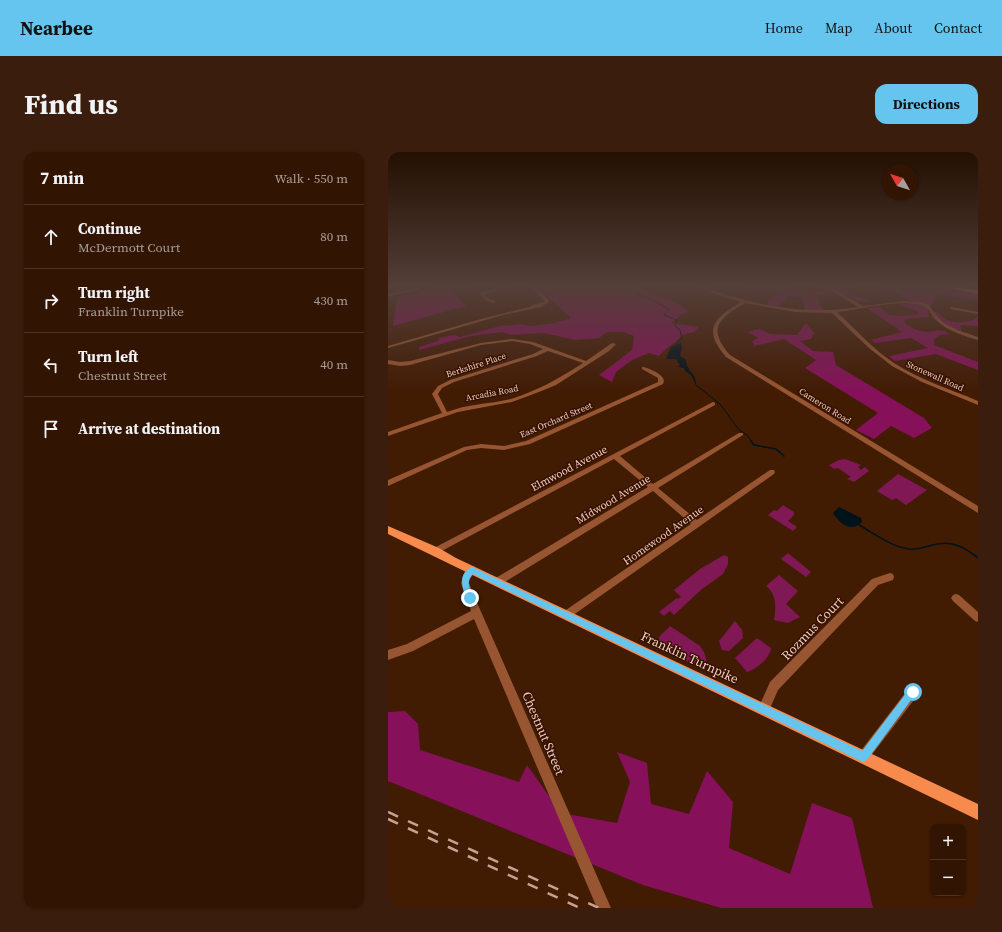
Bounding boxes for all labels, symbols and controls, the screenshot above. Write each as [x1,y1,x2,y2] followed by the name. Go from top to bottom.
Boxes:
[20,15,93,41] text: Nearbee
[765,18,803,38] text: Home
[825,18,852,38] text: Map
[874,18,912,38] text: About
[934,18,982,38] text: Contact
[875,84,978,124] button: Directions
[24,85,118,123] text: Find us
[882,164,918,200] north arrow
[40,166,84,190] text: 7 min
[275,170,348,187] text: Walk · 550 m
[78,218,141,239] text: Continue
[40,226,62,248] icon: ahead
[320,228,348,245] text: 80 m
[78,239,180,256] text: McDermott Court
[78,282,150,303] text: Turn right
[40,290,62,312] icon: right
[314,292,348,309] text: 430 m
[78,303,184,320] text: Franklin Turnpike
[78,346,138,367] text: Turn left
[444,350,508,380] street label: Berkshire Place
[40,354,62,376] icon: left
[320,356,348,373] text: 40 m
[904,358,966,394] street label: Stonewall Road
[78,367,167,384] text: Chestnut Street
[465,382,519,404] street label: Arcadia Road
[797,385,853,427] street label: Cameron Road
[518,399,594,441] street label: East Orchard Street
[40,418,62,440] icon: arrive
[78,418,220,439] text: Arrive at destination
[528,442,610,495] street label: Elmwood Avenue
[573,471,654,528] street label: Midwood Avenue
[620,502,707,569] street label: Homewood Avenue
[461,589,479,607] route end
[778,592,848,664] street label: Rozmus Court
[638,627,742,688] street label: Franklin Turnpike
[904,683,922,701] route start
[518,689,569,778] street label: Chestnut Street
[930,824,966,896] map controls
[930,824,966,860] button: +
[930,860,966,896] button: −

